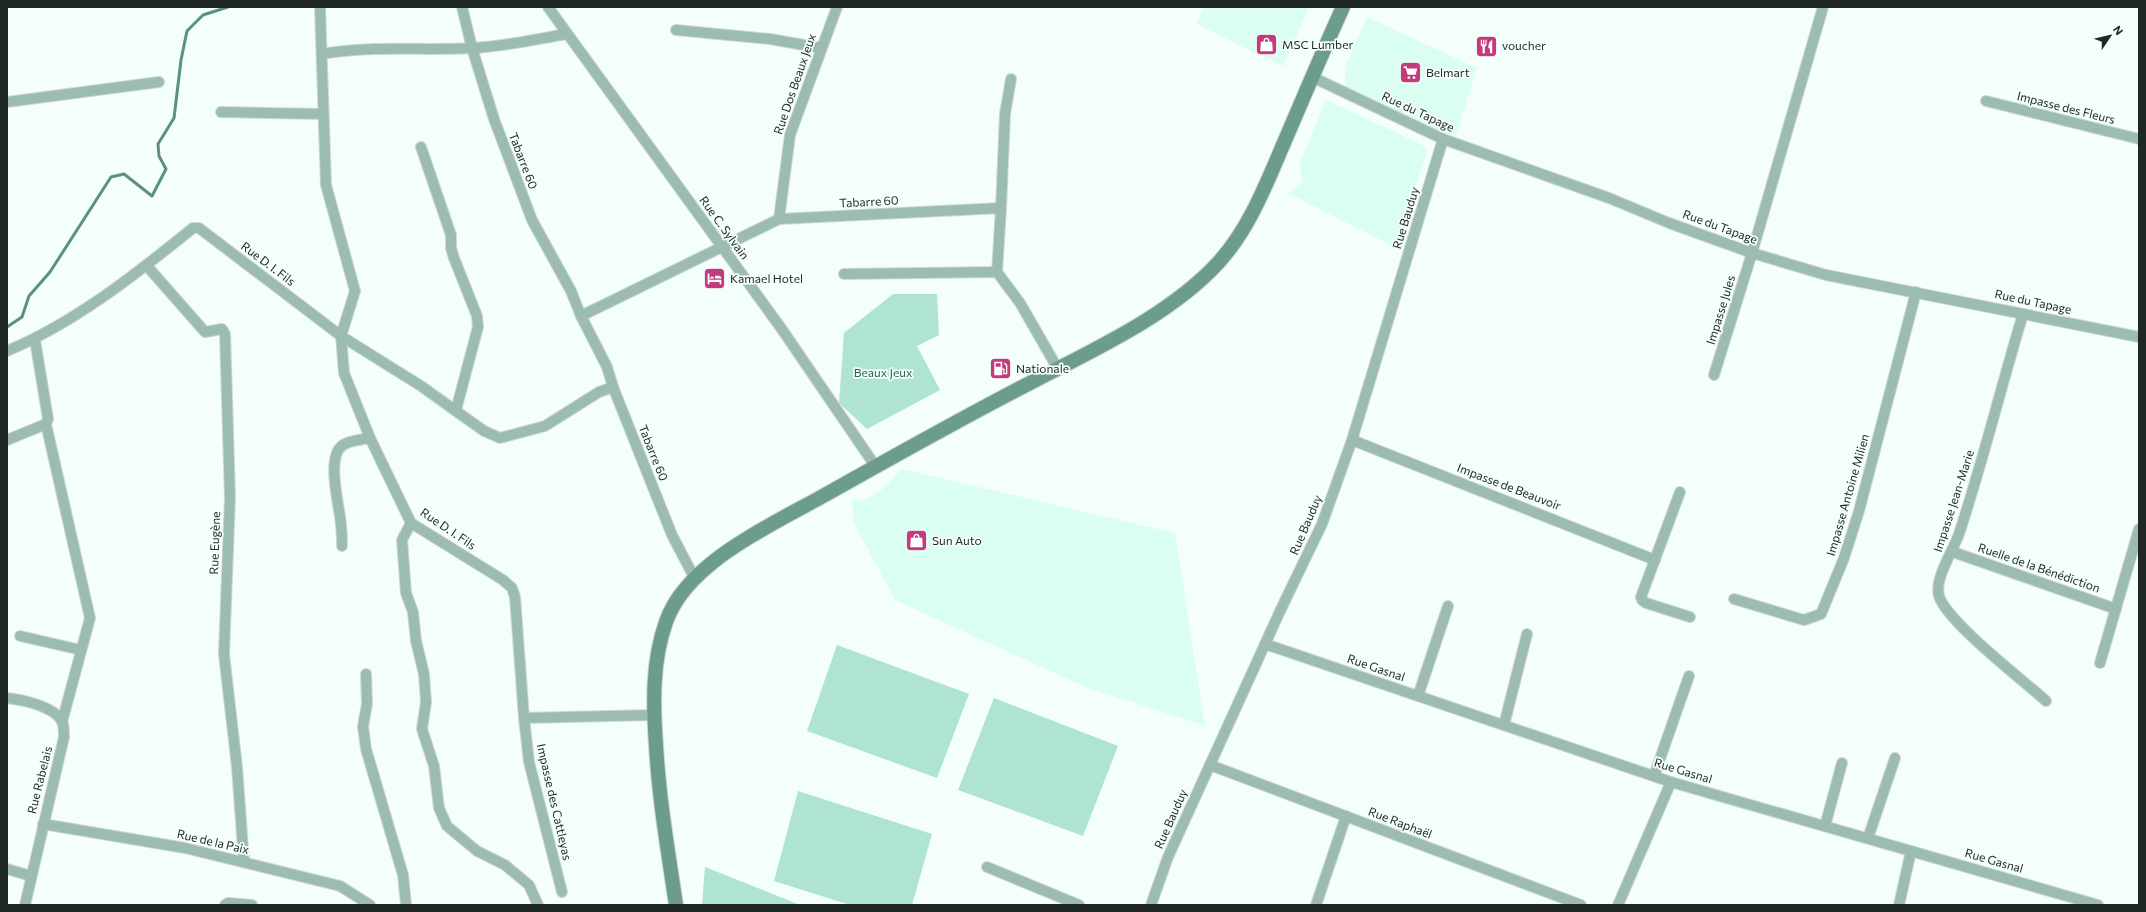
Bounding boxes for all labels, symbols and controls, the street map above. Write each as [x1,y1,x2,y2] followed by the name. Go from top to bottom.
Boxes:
[2090,16,2130,56] north arrow
[2111,23,2126,37] text: N
[770,31,819,136] street label: Rue Dos Beaux Jeux
[1253,32,1279,58] shop icon: MSC Lumber
[1473,33,1499,59] restaurant icon: voucher
[1282,37,1354,51] place label: MSC Lumber
[1502,38,1546,52] place label: voucher
[1398,60,1424,86] supermarket icon: Belmart
[1426,65,1470,79] place label: Belmart
[1380,88,1457,134] street label: Rue du Tapage
[2016,88,2117,126] street label: Impasse des Fleurs
[507,130,541,191] street label: Tabarre 60
[1389,185,1421,250] street label: Rue Bauduy
[839,192,899,210] street label: Tabarre 60
[697,193,753,262] street label: Rue C. Sylvain
[1681,206,1760,246] street label: Rue du Tapage
[239,238,298,288] street label: Rue D. I. Fils
[701,266,727,292] hotel icon: Kamael Hotel
[730,271,803,285] place label: Kamael Hotel
[1703,273,1738,346] street label: Impasse Jules
[1993,286,2073,316] street label: Rue du Tapage
[987,356,1013,382] fuel station icon: Nationale
[1016,361,1069,375] place label: Nationale
[854,365,913,380] park label: Beaux Jeux
[636,422,672,483] street label: Tabarre 60
[1823,432,1871,557] street label: Impasse Antoine Milien
[1930,448,1977,554] street label: Impasse Jean-Marie
[1455,460,1564,512] street label: Impasse de Beauvoir
[1286,492,1324,557] street label: Rue Bauduy
[418,504,479,552] street label: Rue D. I. Fils
[206,511,222,575] street label: Rue Eugène
[904,528,930,554] shop icon: Sun Auto
[932,533,982,547] place label: Sun Auto
[1976,540,2102,595] street label: Ruelle de la Bénédiction
[1346,651,1407,683] street label: Rue Gasnal
[535,742,575,861] street label: Impasse des Cattleyas
[24,745,54,815] street label: Rue Rabelais
[1653,755,1714,786] street label: Rue Gasnal
[1151,787,1189,851] street label: Rue Bauduy
[1366,803,1434,841] street label: Rue Raphaël
[176,826,251,856] street label: Rue de la Paix
[1963,845,2025,875] street label: Rue Gasnal

